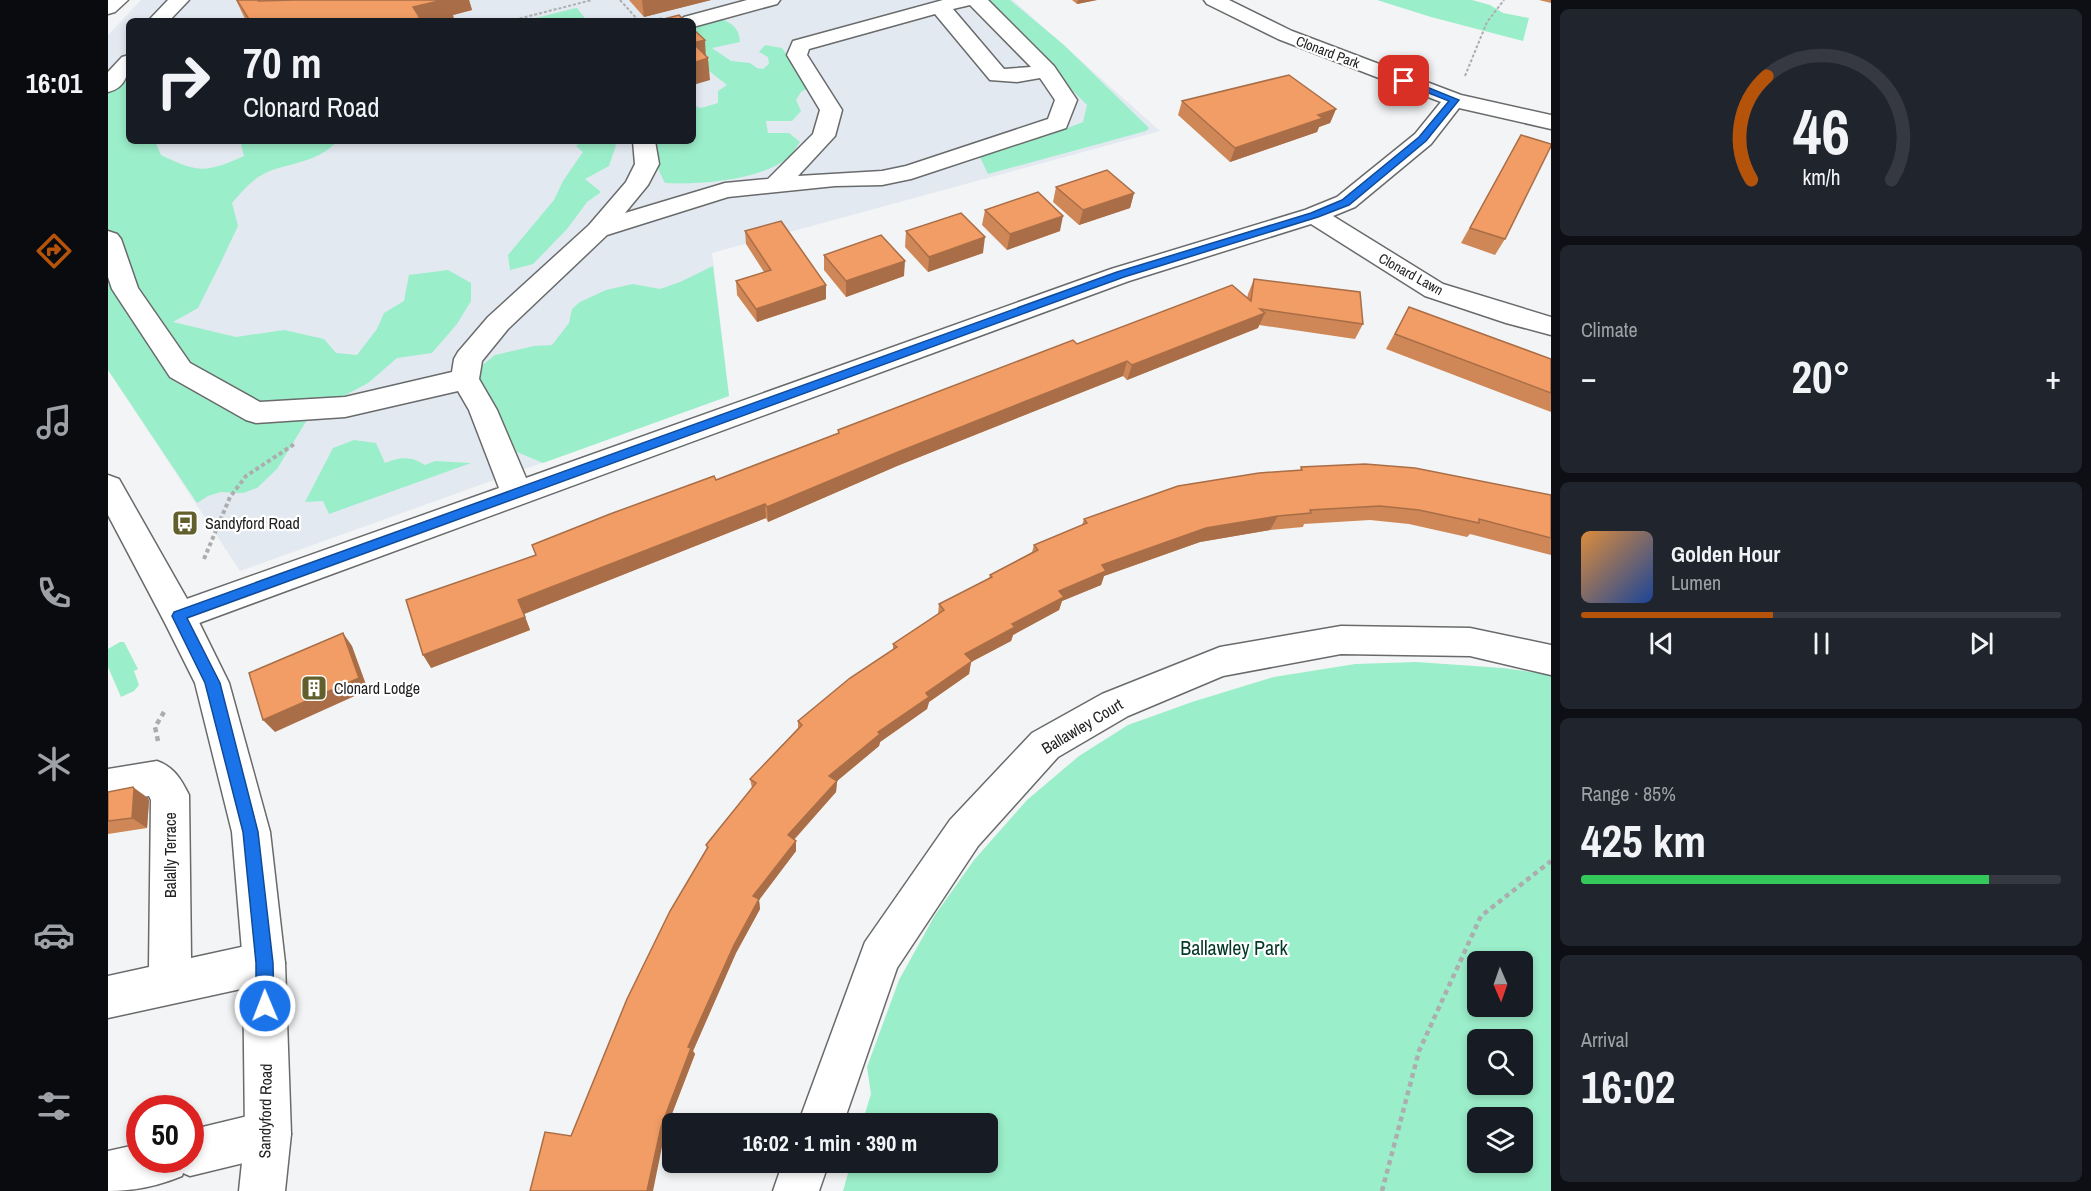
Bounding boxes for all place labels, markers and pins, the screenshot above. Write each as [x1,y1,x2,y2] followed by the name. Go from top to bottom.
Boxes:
[1378,55,1429,106] pin
[170,508,200,538] bus stop icon: Sandyford Road
[205,512,300,534] place label: Sandyford Road
[299,673,329,703] building icon: Clonard Lodge
[334,677,420,699] place label: Clonard Lodge

